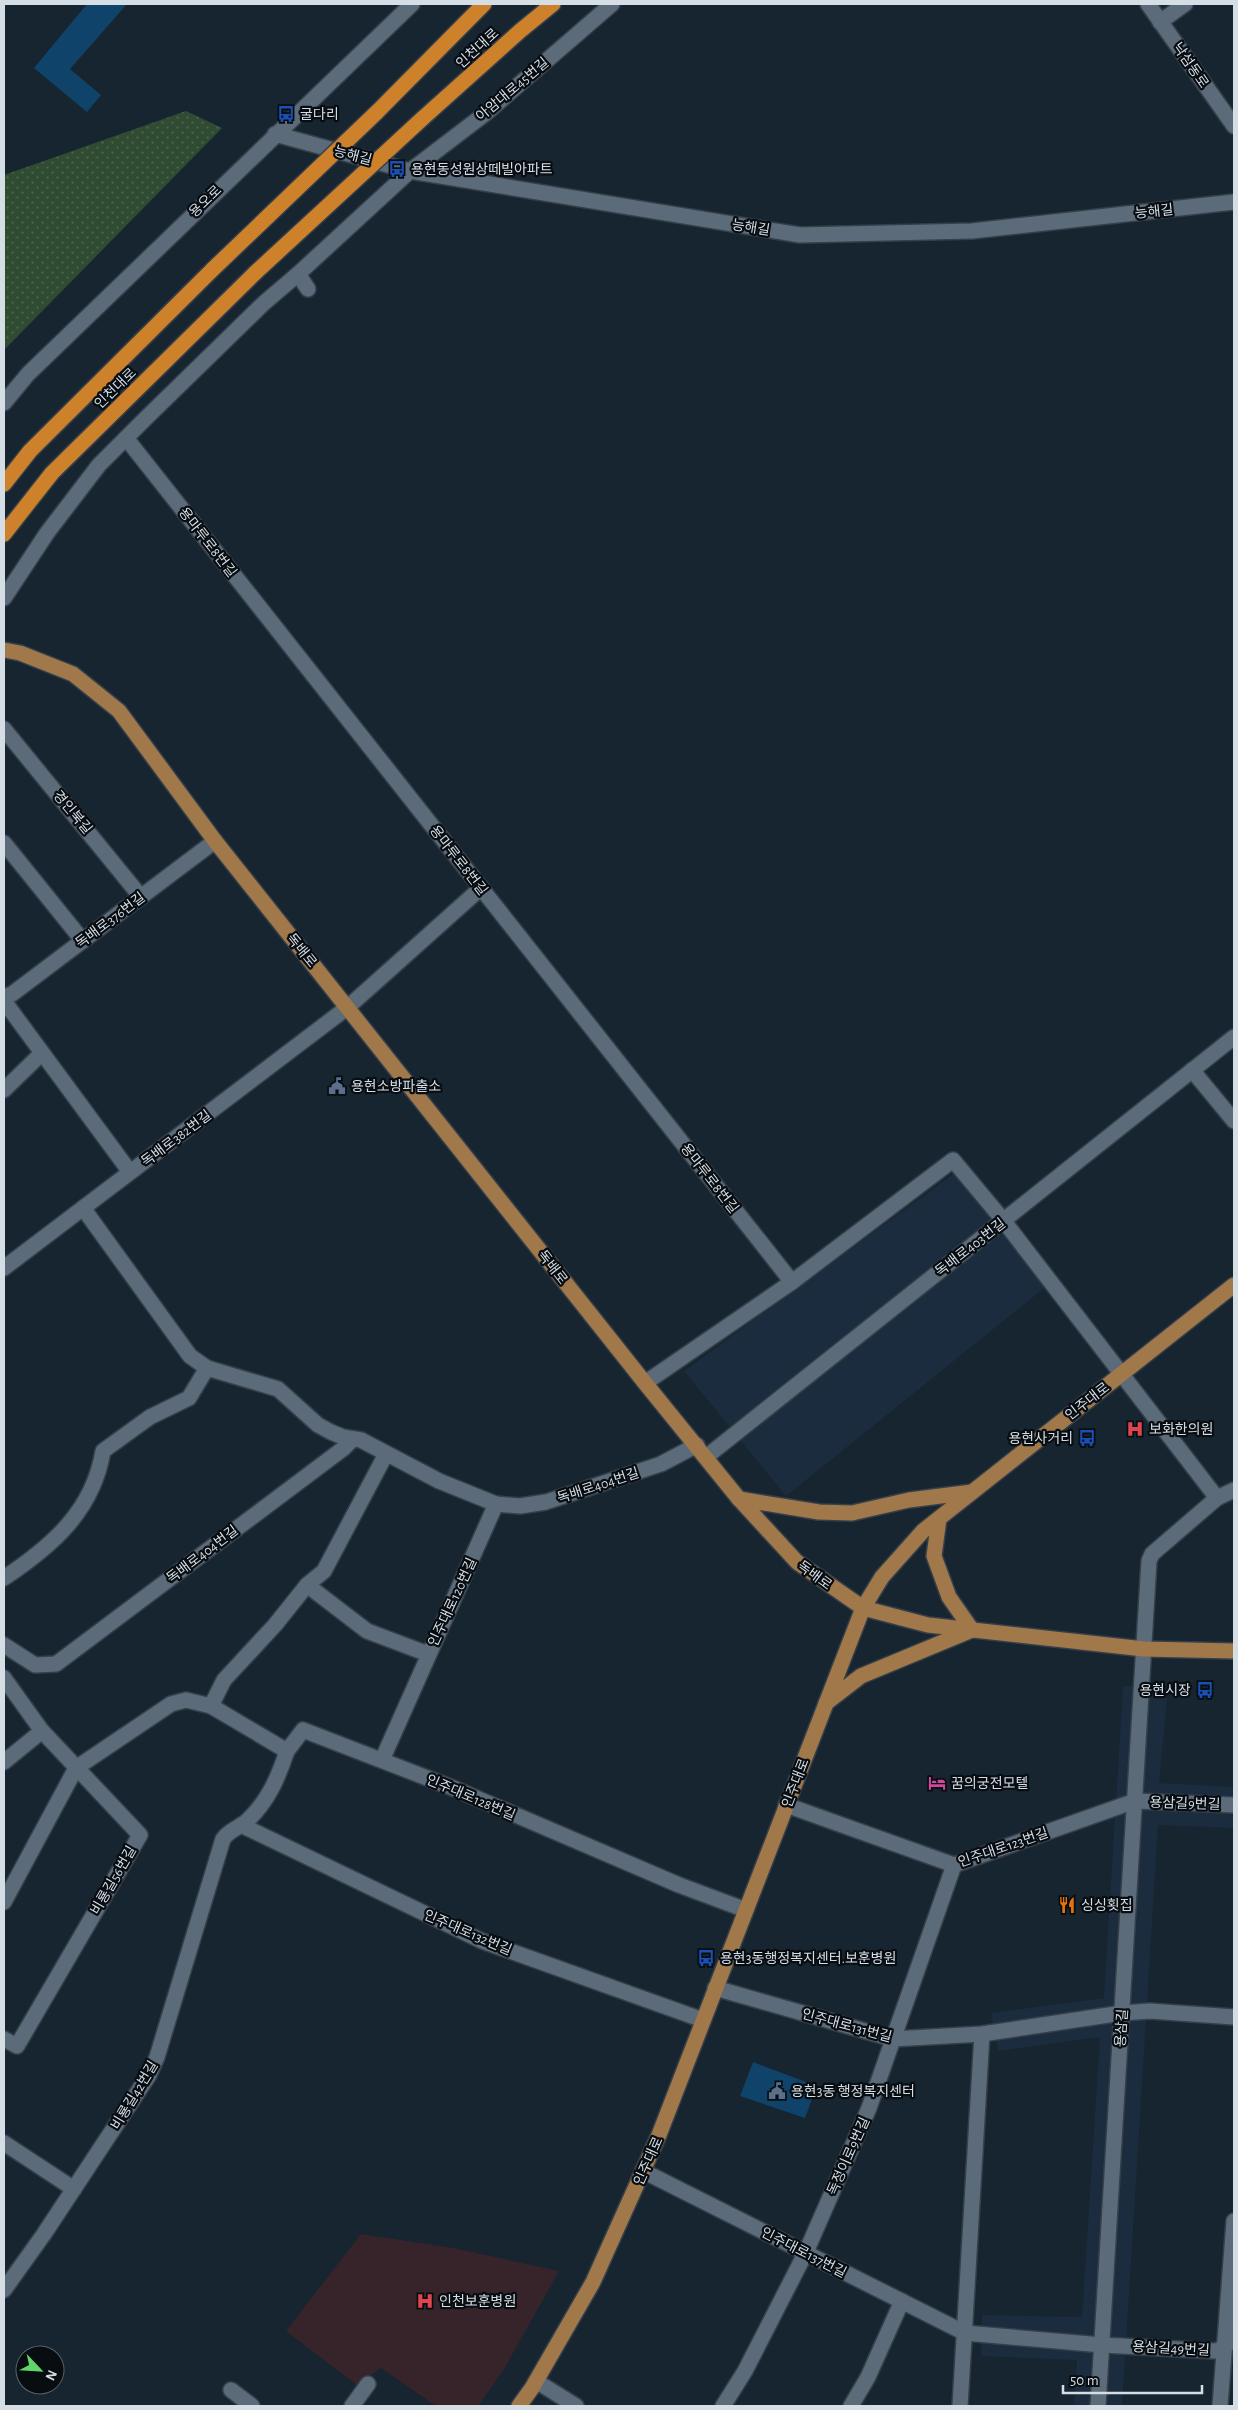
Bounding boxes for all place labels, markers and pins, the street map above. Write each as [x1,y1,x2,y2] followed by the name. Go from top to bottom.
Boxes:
[276,104,296,124] bus stop icon: 굴다리
[300,107,339,122] place label: 굴다리
[387,159,407,179] bus stop icon: 용현동성원상떼빌아파트
[411,161,553,177] place label: 용현동성원상떼빌아파트
[327,1076,347,1096] public building icon: 용현소방파출소
[351,1078,441,1094] place label: 용현소방파출소
[1125,1419,1145,1439] hospital icon: 보화한의원
[1149,1422,1213,1437] place label: 보화한의원
[1077,1428,1097,1448] bus stop icon: 용현사거리
[1009,1430,1073,1446] place label: 용현사거리
[1195,1680,1215,1700] bus stop icon: 용현시장
[1139,1682,1191,1698] place label: 용현시장
[927,1773,947,1793] hotel icon: 꿈의궁전모텔
[951,1776,1028,1791] place label: 꿈의궁전모텔
[1057,1895,1077,1915] restaurant icon: 싱싱횟집
[1081,1897,1133,1913] place label: 싱싱횟집
[696,1948,716,1968] bus stop icon: 용현3동행정복지센터.보훈병원
[720,1950,896,1966] place label: 용현3동행정복지센터.보훈병원
[767,2081,787,2101] public building icon: 용현3동 행정복지센터
[791,2083,915,2099] place label: 용현3동 행정복지센터
[415,2291,435,2311] hospital icon: 인천보훈병원
[439,2293,516,2309] place label: 인천보훈병원

